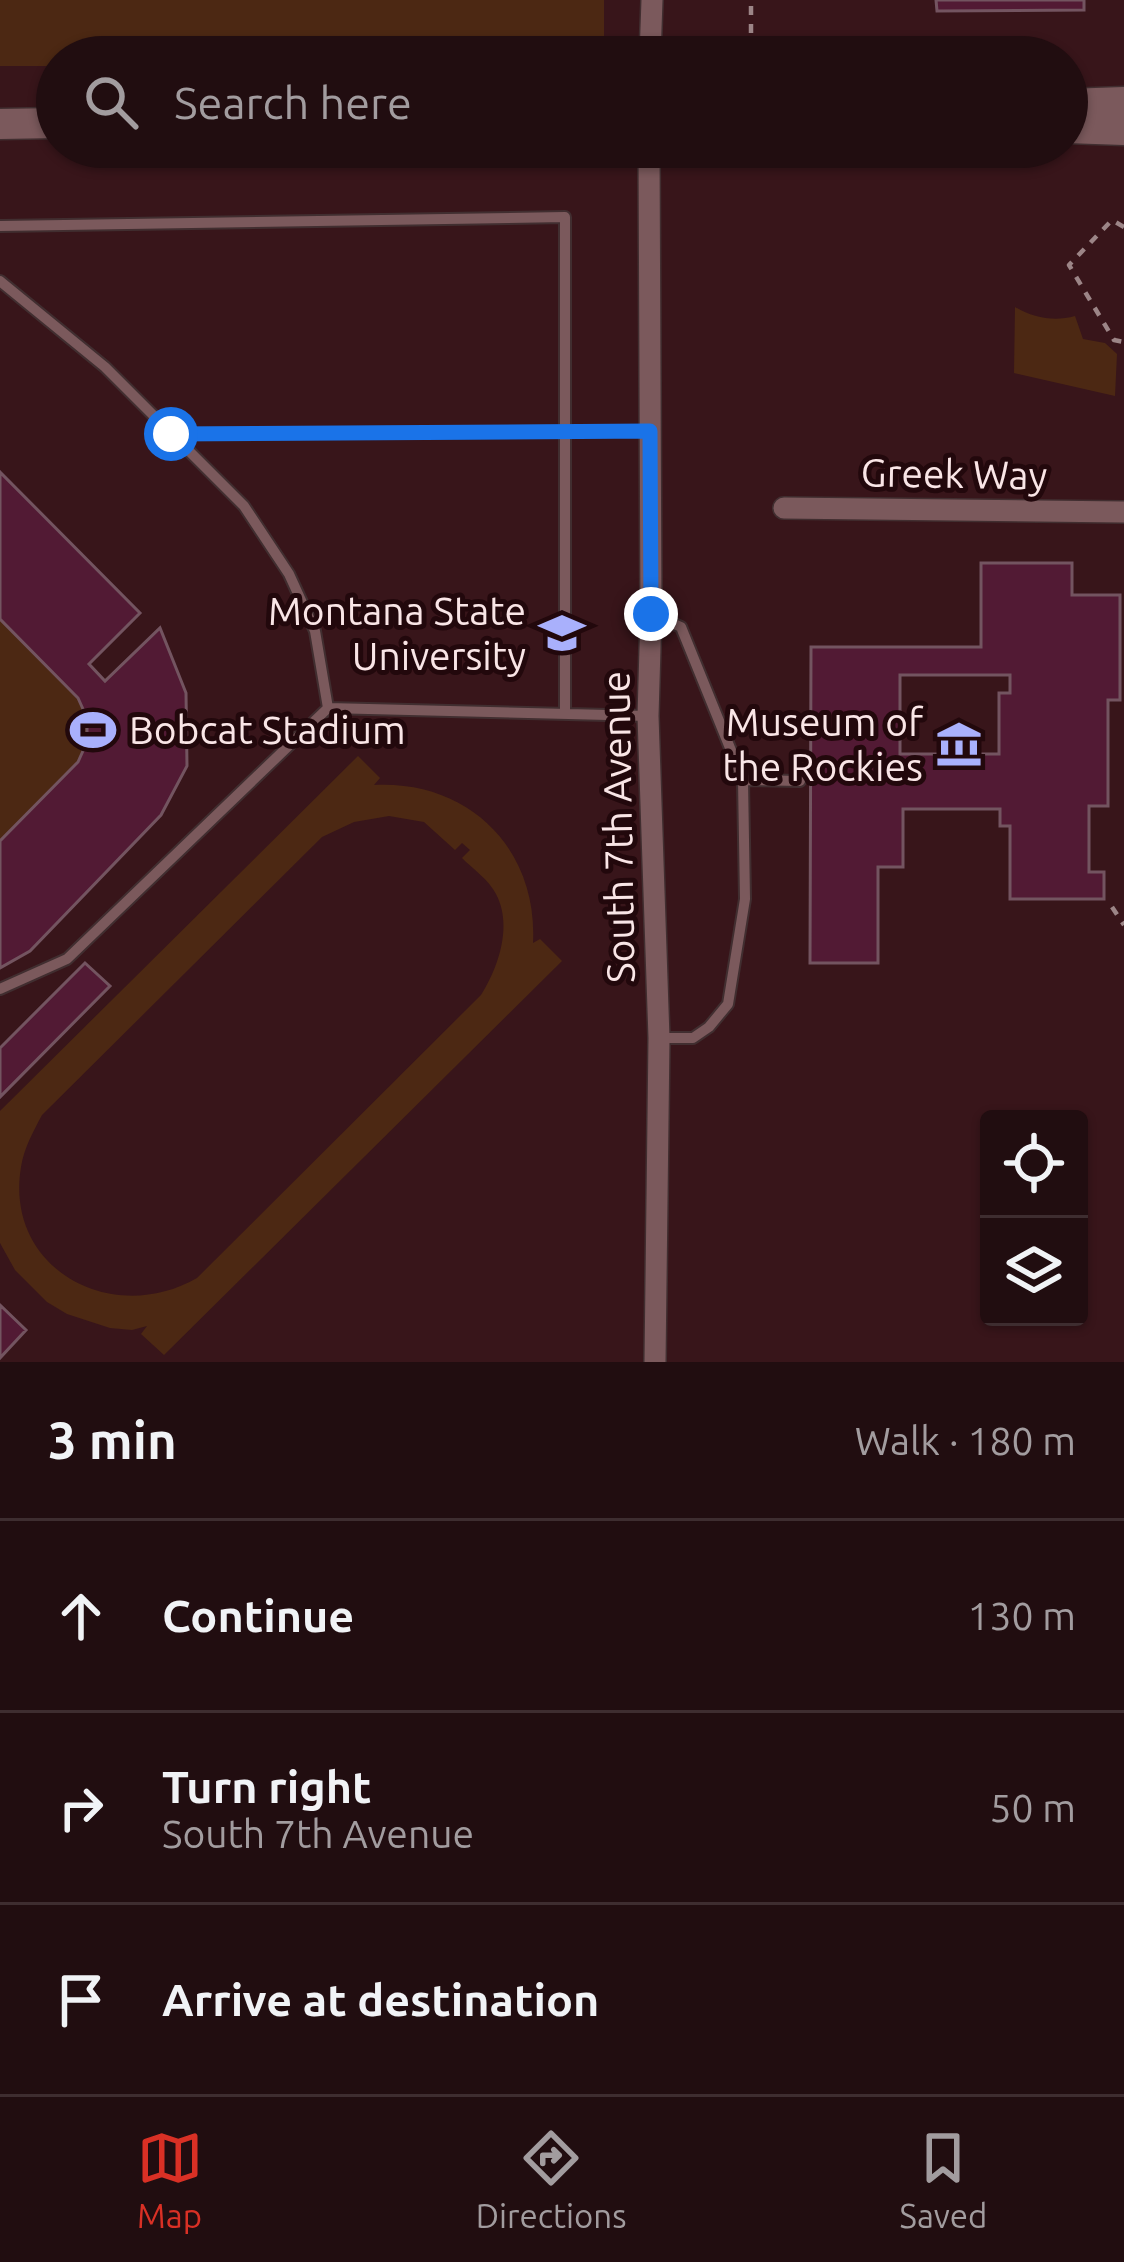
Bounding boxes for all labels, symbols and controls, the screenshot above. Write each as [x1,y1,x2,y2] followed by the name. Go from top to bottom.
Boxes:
[36,36,1088,168] search box
[78,69,144,135] icon: search
[174,77,412,128] text: Search here
[144,407,198,461] route start
[860,450,1048,497] street label: Greek Way
[624,587,678,641] route end
[268,589,526,677] place label: Montana State University
[537,608,587,658] school or university icon: Montana State University
[593,671,642,983] street label: South 7th Avenue
[722,700,924,788] place label: Museum of the Rockies
[68,705,118,755] sports icon: Bobcat Stadium
[129,708,406,751] place label: Bobcat Stadium
[934,719,984,769] museum icon: Museum of the Rockies
[980,1110,1088,1326] map controls
[980,1110,1088,1218] button: locate
[980,1218,1088,1326] button: layers
[48,1411,177,1469] text: 3 min
[855,1419,1076,1462] text: Walk · 180 m
[48,1583,114,1649] icon: ahead
[162,1590,354,1641] text: Continue
[967,1594,1076,1637] text: 130 m
[162,1761,371,1812] text: Turn right
[48,1775,114,1841] icon: right
[989,1786,1076,1829] text: 50 m
[162,1812,474,1855] text: South 7th Avenue
[48,1967,114,2033] icon: arrive
[162,1974,599,2025] text: Arrive at destination
[137,2125,203,2234] tab: Map
[476,2125,626,2234] tab: Directions
[900,2125,987,2234] tab: Saved

